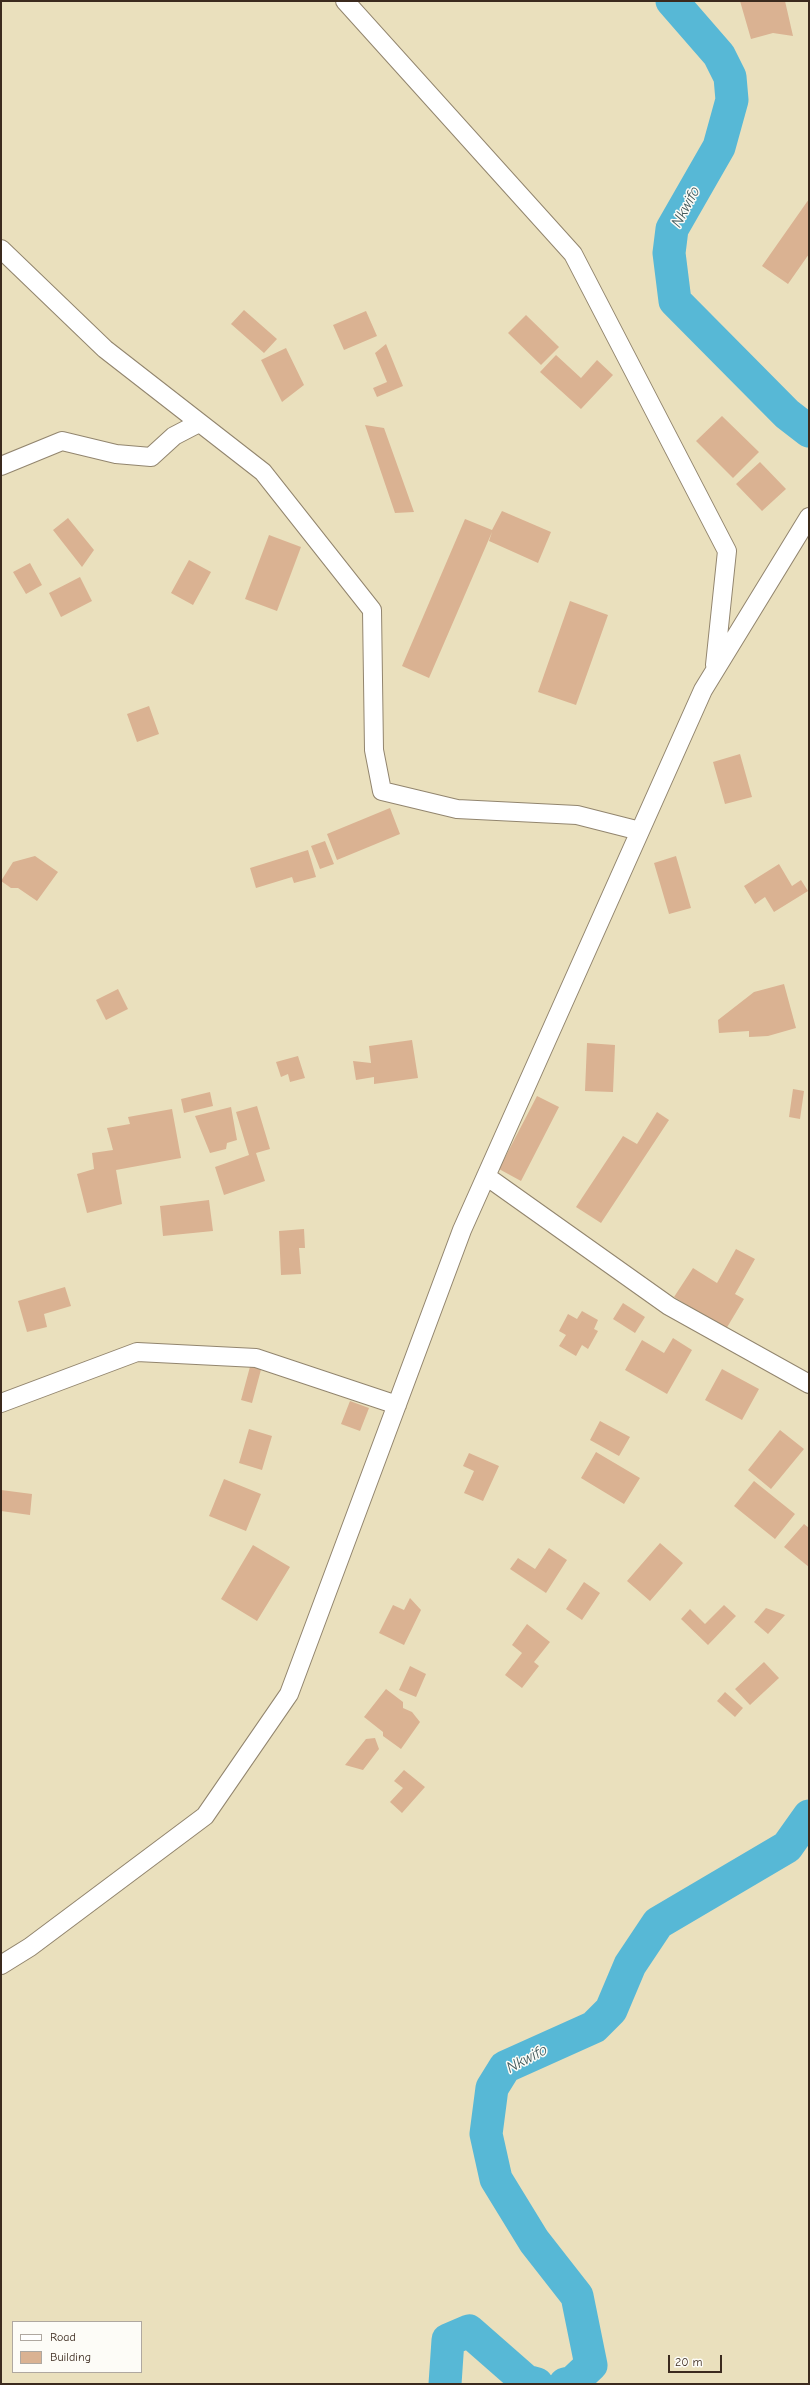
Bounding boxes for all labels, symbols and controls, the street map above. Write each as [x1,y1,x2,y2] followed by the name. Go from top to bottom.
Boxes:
[667,183,705,231] water label: Nkwifo
[503,2040,551,2078] water label: Nkwifo
[12,2321,142,2373] legend
[50,2330,76,2344] text: Road
[670,2347,724,2373] scale bar
[50,2350,91,2364] text: Building
[675,2355,703,2369] text: 20 m

